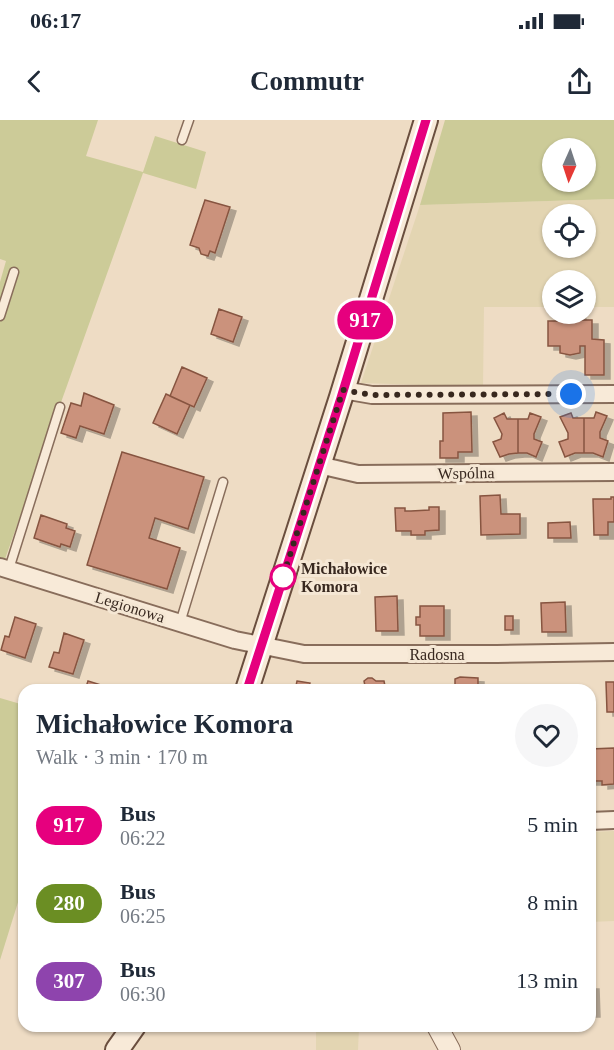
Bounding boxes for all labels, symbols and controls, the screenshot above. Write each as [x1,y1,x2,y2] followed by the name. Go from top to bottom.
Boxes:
[30,8,81,33] text: 06:17
[18,65,51,98] icon: back
[563,65,596,98] icon: share
[250,66,364,96] text: Commutr
[542,138,596,192] north arrow
[542,138,596,324] map controls
[542,204,596,258] button: locate
[542,270,596,324] button: layers
[330,300,400,340] line badge: 917
[349,308,381,332] text: 917
[556,379,586,409] your location
[437,464,495,483] street label: Wspólna
[301,560,387,595] place label: Michałowice Komora
[270,564,296,590] marker: Michałowice Komora
[93,588,167,627] street label: Legionowa
[409,646,465,663] street label: Radosna
[515,704,578,767] button: heart
[36,708,293,739] text: Michałowice Komora
[36,746,208,768] text: Walk · 3 min · 170 m
[120,801,155,826] text: Bus
[527,812,578,837] text: 5 min
[53,813,85,837] text: 917
[120,827,166,849] text: 06:22
[120,879,155,904] text: Bus
[527,890,578,915] text: 8 min
[53,891,85,915] text: 280
[120,905,166,927] text: 06:25
[120,957,155,982] text: Bus
[516,968,578,993] text: 13 min
[53,969,85,993] text: 307
[120,983,166,1005] text: 06:30

